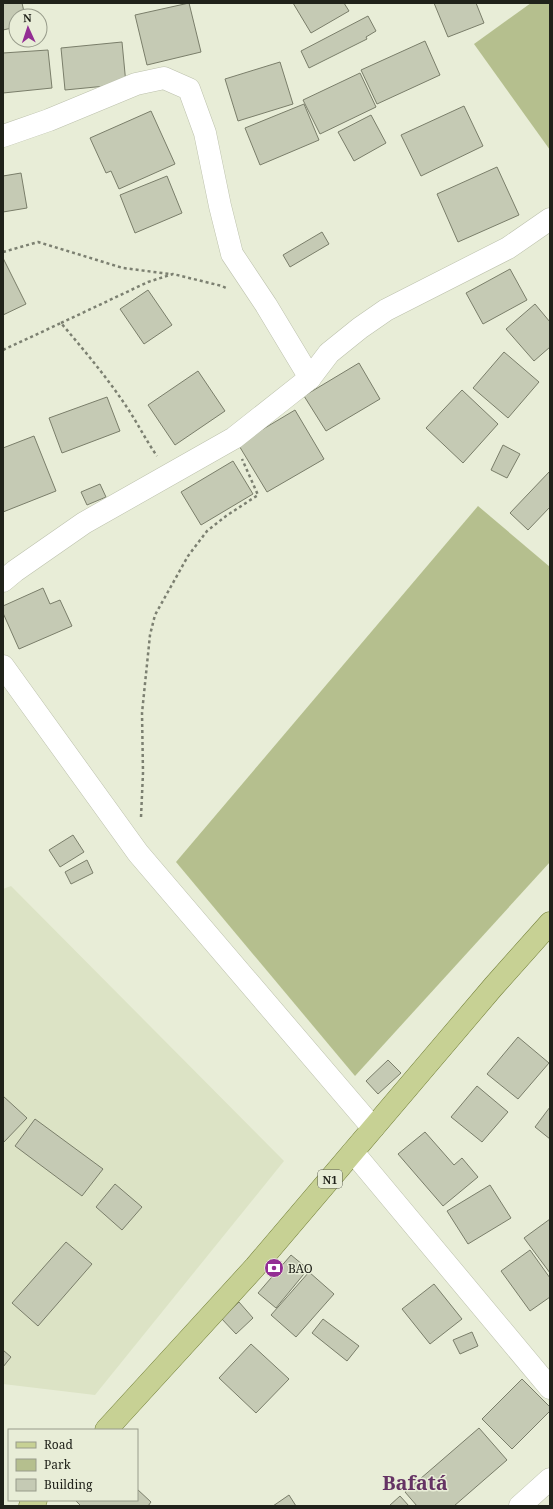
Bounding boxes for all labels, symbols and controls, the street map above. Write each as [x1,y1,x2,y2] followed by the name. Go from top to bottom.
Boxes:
[8,8,48,48] north arrow
[23,10,33,25] text: N
[318,1170,342,1188] road number: N1
[263,1257,285,1279] bank icon: BAO
[288,1260,313,1277] place label: BAO
[8,1429,138,1501] legend
[44,1436,74,1453] text: Road
[44,1456,72,1473] text: Park
[382,1469,448,1496] district label: Bafatá
[44,1476,93,1493] text: Building

